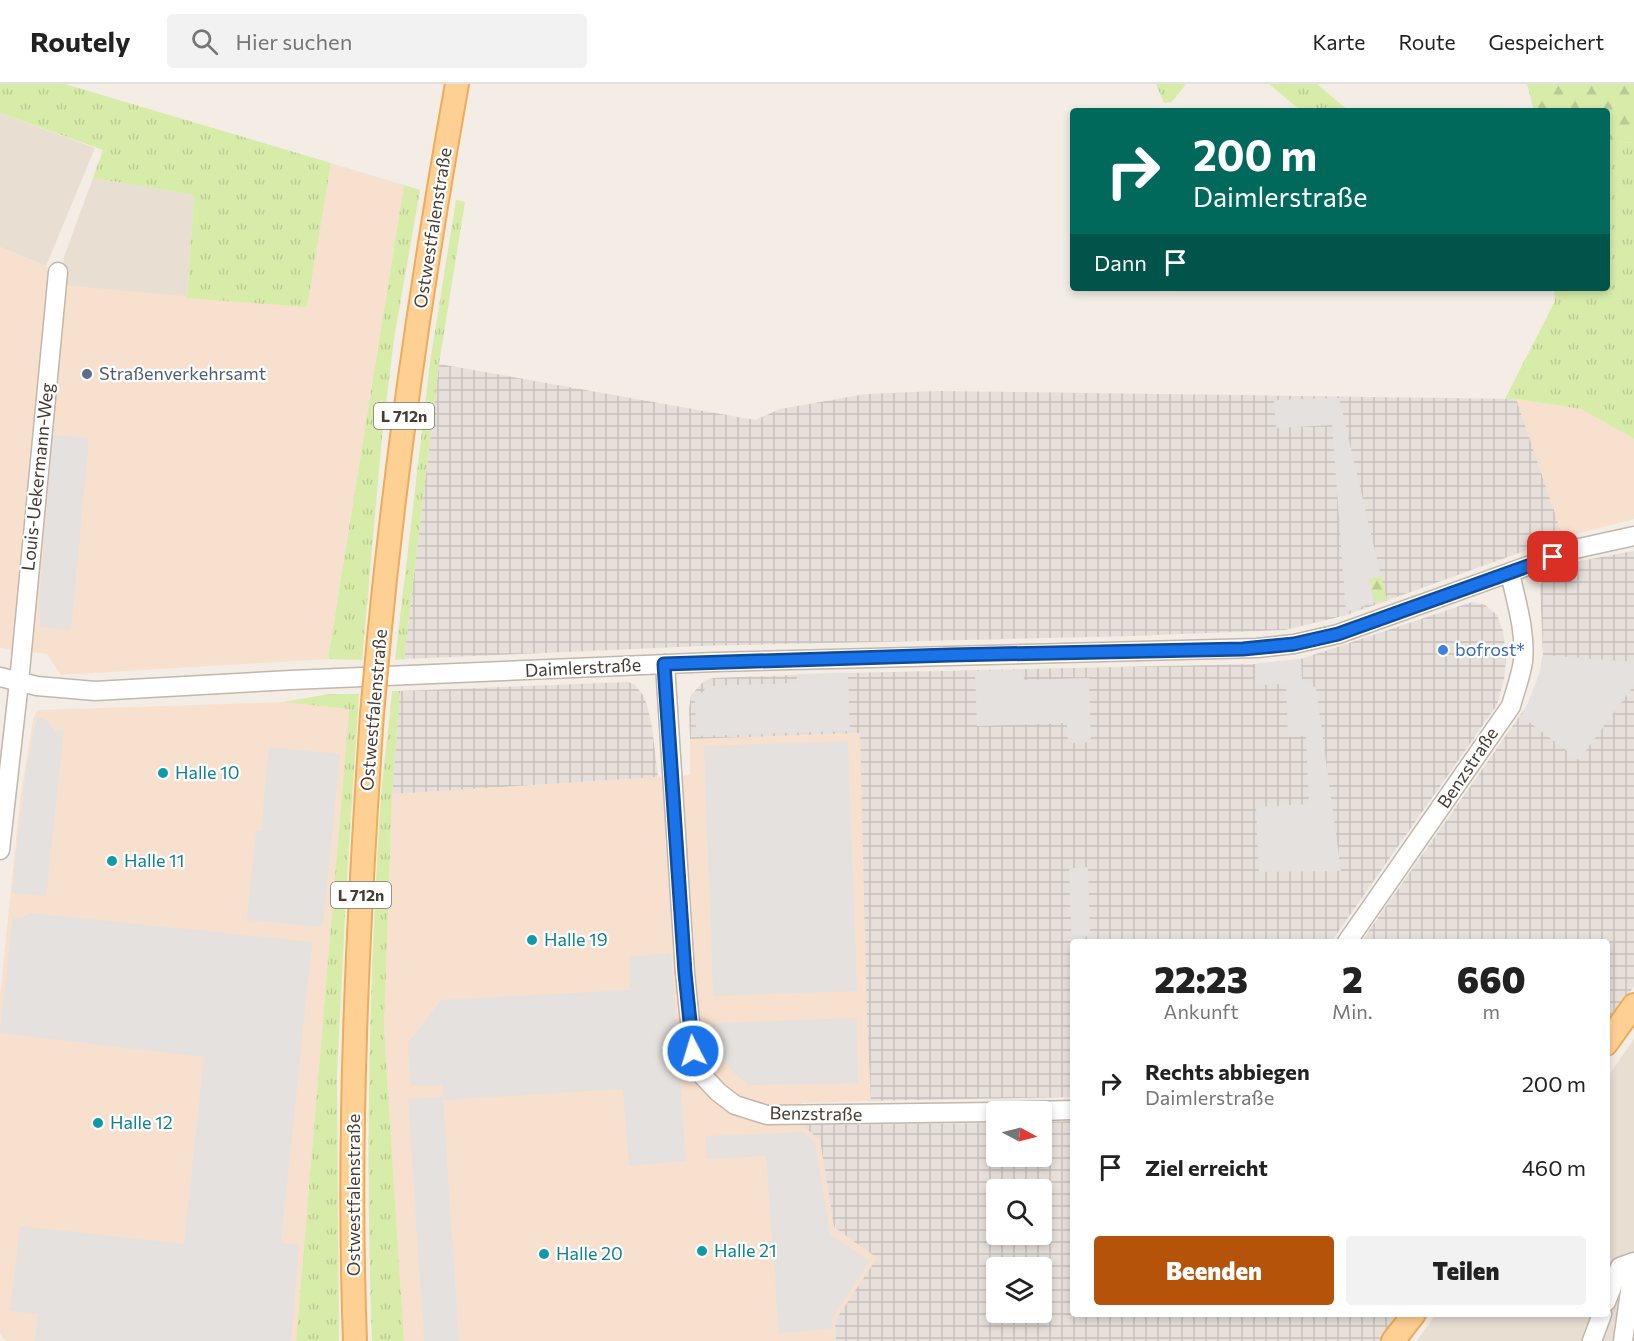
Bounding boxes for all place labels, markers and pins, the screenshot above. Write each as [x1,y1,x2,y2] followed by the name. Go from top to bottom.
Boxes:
[99,362,266,384] place label: Straßenverkehrsamt
[80,367,94,381] marker: Straßenverkehrsamt
[1527,531,1578,582] pin
[1455,638,1525,660] place label: bofrost*
[1436,643,1450,657] marker: bofrost*
[175,761,239,783] place label: Halle 10
[156,766,170,780] marker: Halle 10
[124,849,184,871] place label: Halle 11
[105,854,119,868] marker: Halle 11
[544,928,608,950] place label: Halle 19
[525,933,539,947] marker: Halle 19
[110,1111,173,1133] place label: Halle 12
[91,1116,105,1130] marker: Halle 12
[714,1239,777,1261] place label: Halle 21
[556,1242,623,1264] place label: Halle 20
[695,1244,709,1258] marker: Halle 21
[537,1247,551,1261] marker: Halle 20

